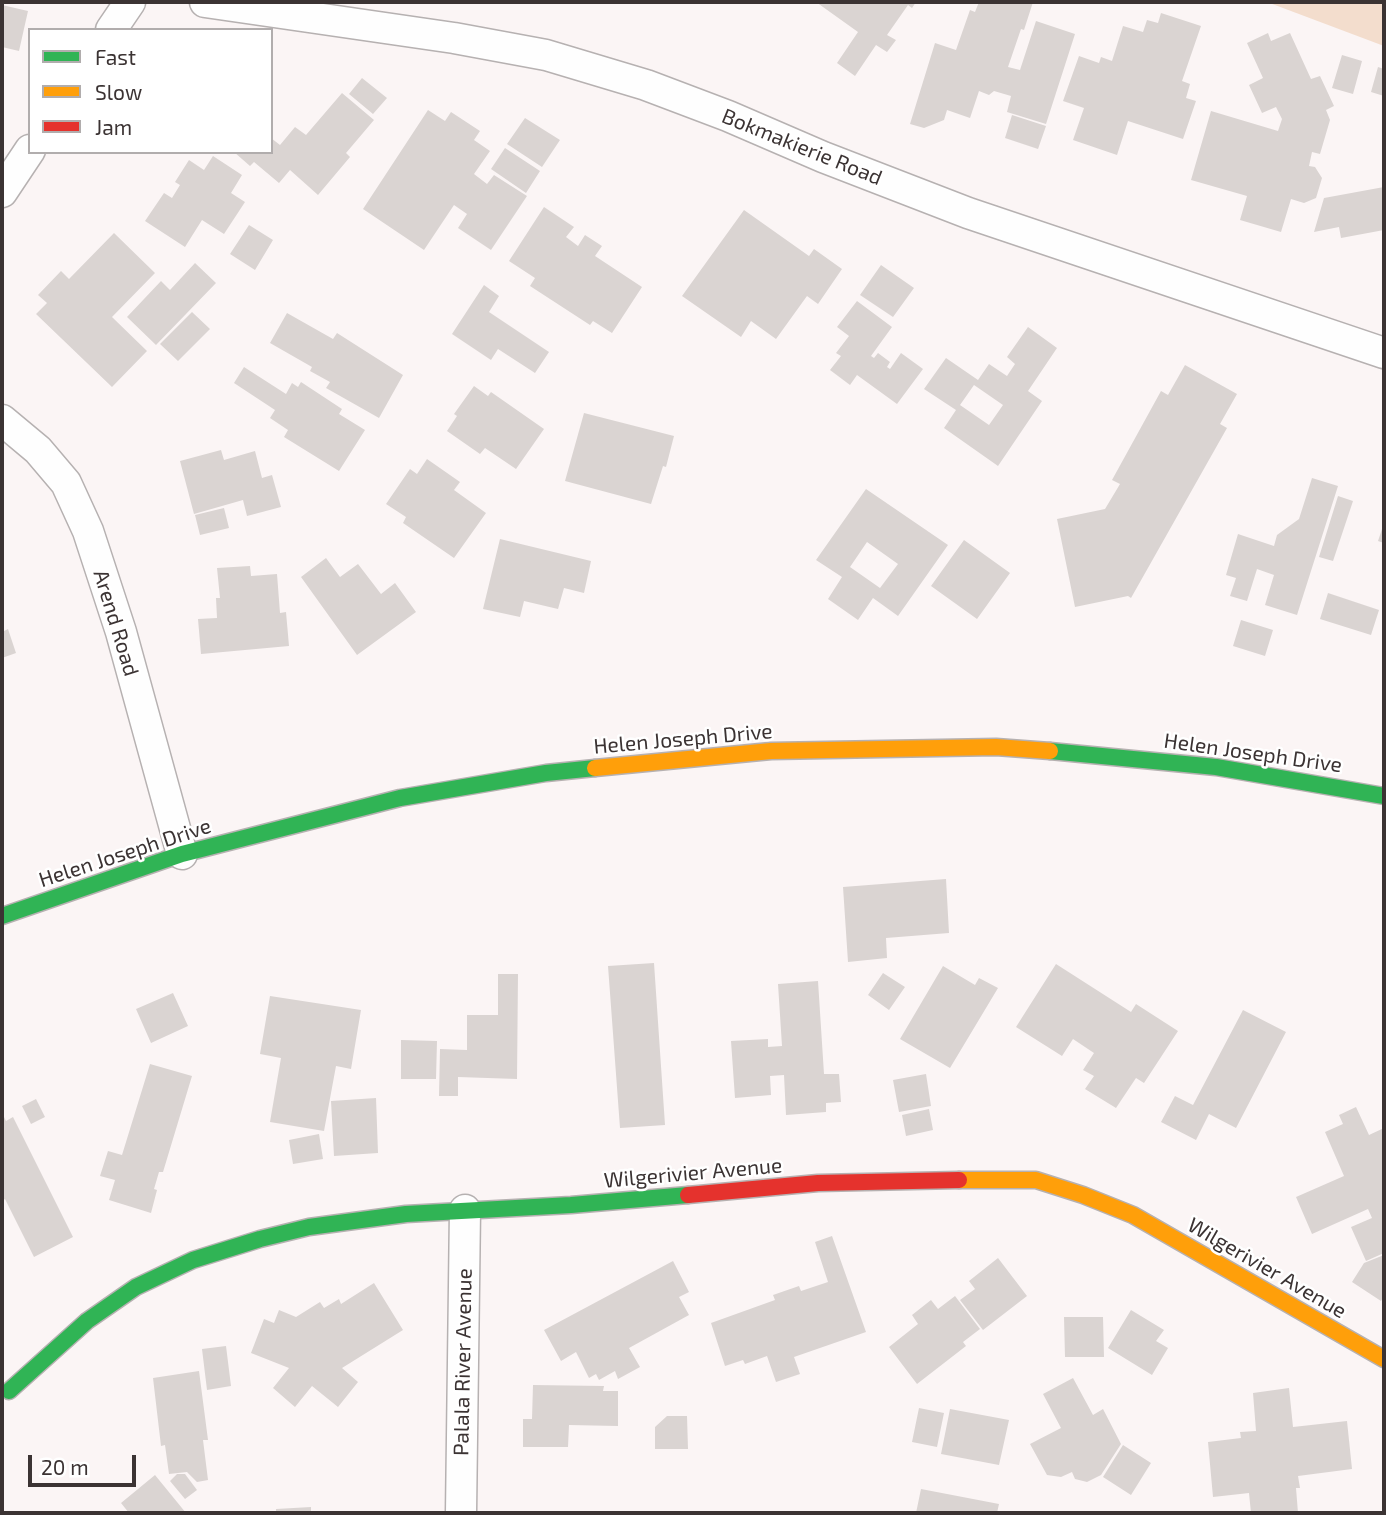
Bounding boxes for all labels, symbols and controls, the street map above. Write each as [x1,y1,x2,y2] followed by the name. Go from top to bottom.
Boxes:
[28,28,273,154] legend
[95,44,136,69] text: Fast
[95,79,142,104] text: Slow
[718,103,886,191] street label: Bokmakierie Road
[95,114,132,139] text: Jam
[88,567,144,679] street label: Arend Road
[592,719,774,759] street label: Helen Joseph Drive
[1162,728,1344,778] street label: Helen Joseph Drive
[36,813,214,893] street label: Helen Joseph Drive
[603,1153,783,1193] street label: Wilgerivier Avenue
[1183,1212,1351,1324] street label: Wilgerivier Avenue
[449,1268,477,1456] street label: Palala River Avenue
[32,1442,140,1486] scale bar
[41,1454,89,1479] text: 20 m

